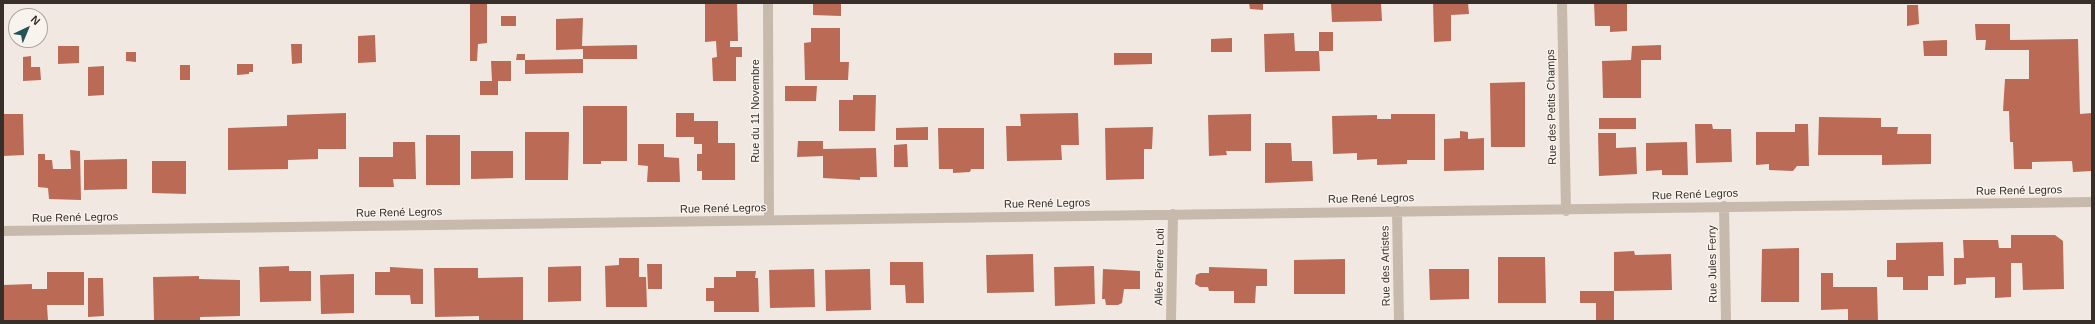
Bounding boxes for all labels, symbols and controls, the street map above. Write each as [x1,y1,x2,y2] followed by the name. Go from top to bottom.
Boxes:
[8,8,48,48] north arrow
[29,13,43,27] text: N
[1544,49,1560,165] street label: Rue des Petits Champs
[749,59,763,163] street label: Rue du 11 Novembre
[1976,184,2062,198] street label: Rue René Legros
[1652,187,1738,203] street label: Rue René Legros
[1328,192,1414,206] street label: Rue René Legros
[1004,197,1090,211] street label: Rue René Legros
[680,202,766,216] street label: Rue René Legros
[356,206,442,220] street label: Rue René Legros
[32,211,118,225] street label: Rue René Legros
[1706,225,1720,303] street label: Rue Jules Ferry
[1379,226,1393,306] street label: Rue des Artistes
[1153,228,1167,306] street label: Allée Pierre Loti

